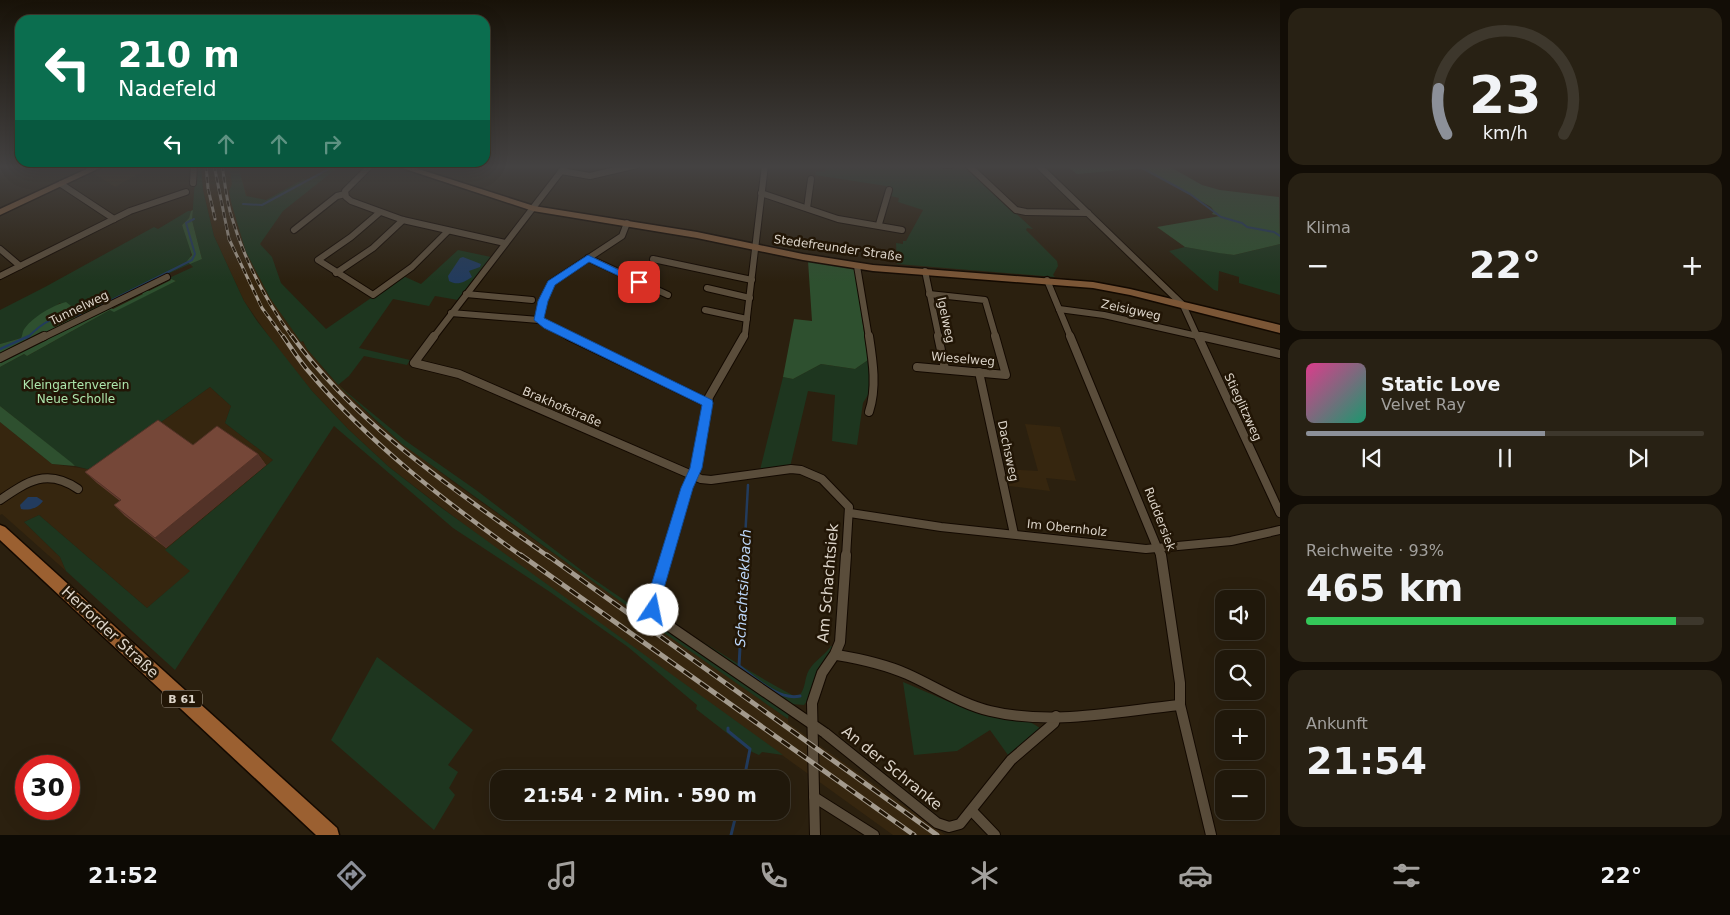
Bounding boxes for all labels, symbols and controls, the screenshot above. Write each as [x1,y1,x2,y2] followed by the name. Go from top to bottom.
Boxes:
[35,35,100,100] icon: left
[118,35,240,75] text: 210 m
[1469,65,1541,125] text: 23
[118,76,217,101] text: Nadefeld
[1482,122,1528,143] text: km/h
[159,130,187,158] icon: left
[212,130,240,158] icon: ahead
[265,130,293,158] icon: ahead
[318,130,346,158] icon: right
[1306,218,1351,237] text: Klima
[773,232,903,264] street label: Stedefreunder Straße
[1469,243,1541,287] text: 22°
[1306,249,1329,282] text: −
[1681,249,1704,282] text: +
[618,261,660,303] pin
[625,268,653,296] icon: arrive
[46,288,111,329] street label: Tunnelweg
[934,296,958,344] street label: Igelweg
[1100,297,1162,323] street label: Zeisigweg
[930,349,996,369] street label: Wieselweg
[1221,371,1265,443] street label: Stieglitzweg
[1381,373,1501,395] text: Static Love
[23,378,129,406] park label: Kleingartenverein Neue Scholle
[520,384,604,430] street label: Brakhofstraße
[1381,395,1466,414] text: Velvet Ray
[995,419,1021,483] street label: Dachsweg
[1358,444,1386,472] icon: previous
[1491,444,1519,472] icon: pause
[1624,444,1652,472] icon: next
[1141,485,1179,553] street label: Ruddersiek
[1026,517,1108,539] street label: Im Obernholz
[814,522,842,643] street label: Am Schachtsiek
[732,529,754,647] water label: Schachtsiekbach
[1306,541,1444,560] text: Reichweite · 93%
[1306,566,1463,610] text: 465 km
[58,582,162,682] street label: Herforder Straße
[626,583,678,635] position arrow
[1215,590,1265,820] map controls
[1215,590,1265,640] button: sound
[1215,650,1265,700] button: search
[162,691,202,708] road number: B 61
[1215,710,1265,760] button: +
[1306,714,1368,733] text: Ankunft
[838,722,946,814] street label: An der Schranke
[1306,739,1427,783] text: 21:54
[15,755,80,820] speed limit sign: 30
[1215,770,1265,820] button: −
[523,784,757,806] text: 21:54 · 2 Min. · 590 m
[334,858,369,893] icon: directions
[545,858,580,893] icon: music
[756,858,791,893] icon: phone
[967,858,1002,893] icon: climate
[1178,858,1213,893] icon: car
[1389,858,1424,893] icon: filters
[88,863,158,888] text: 21:52
[1600,863,1642,888] text: 22°

